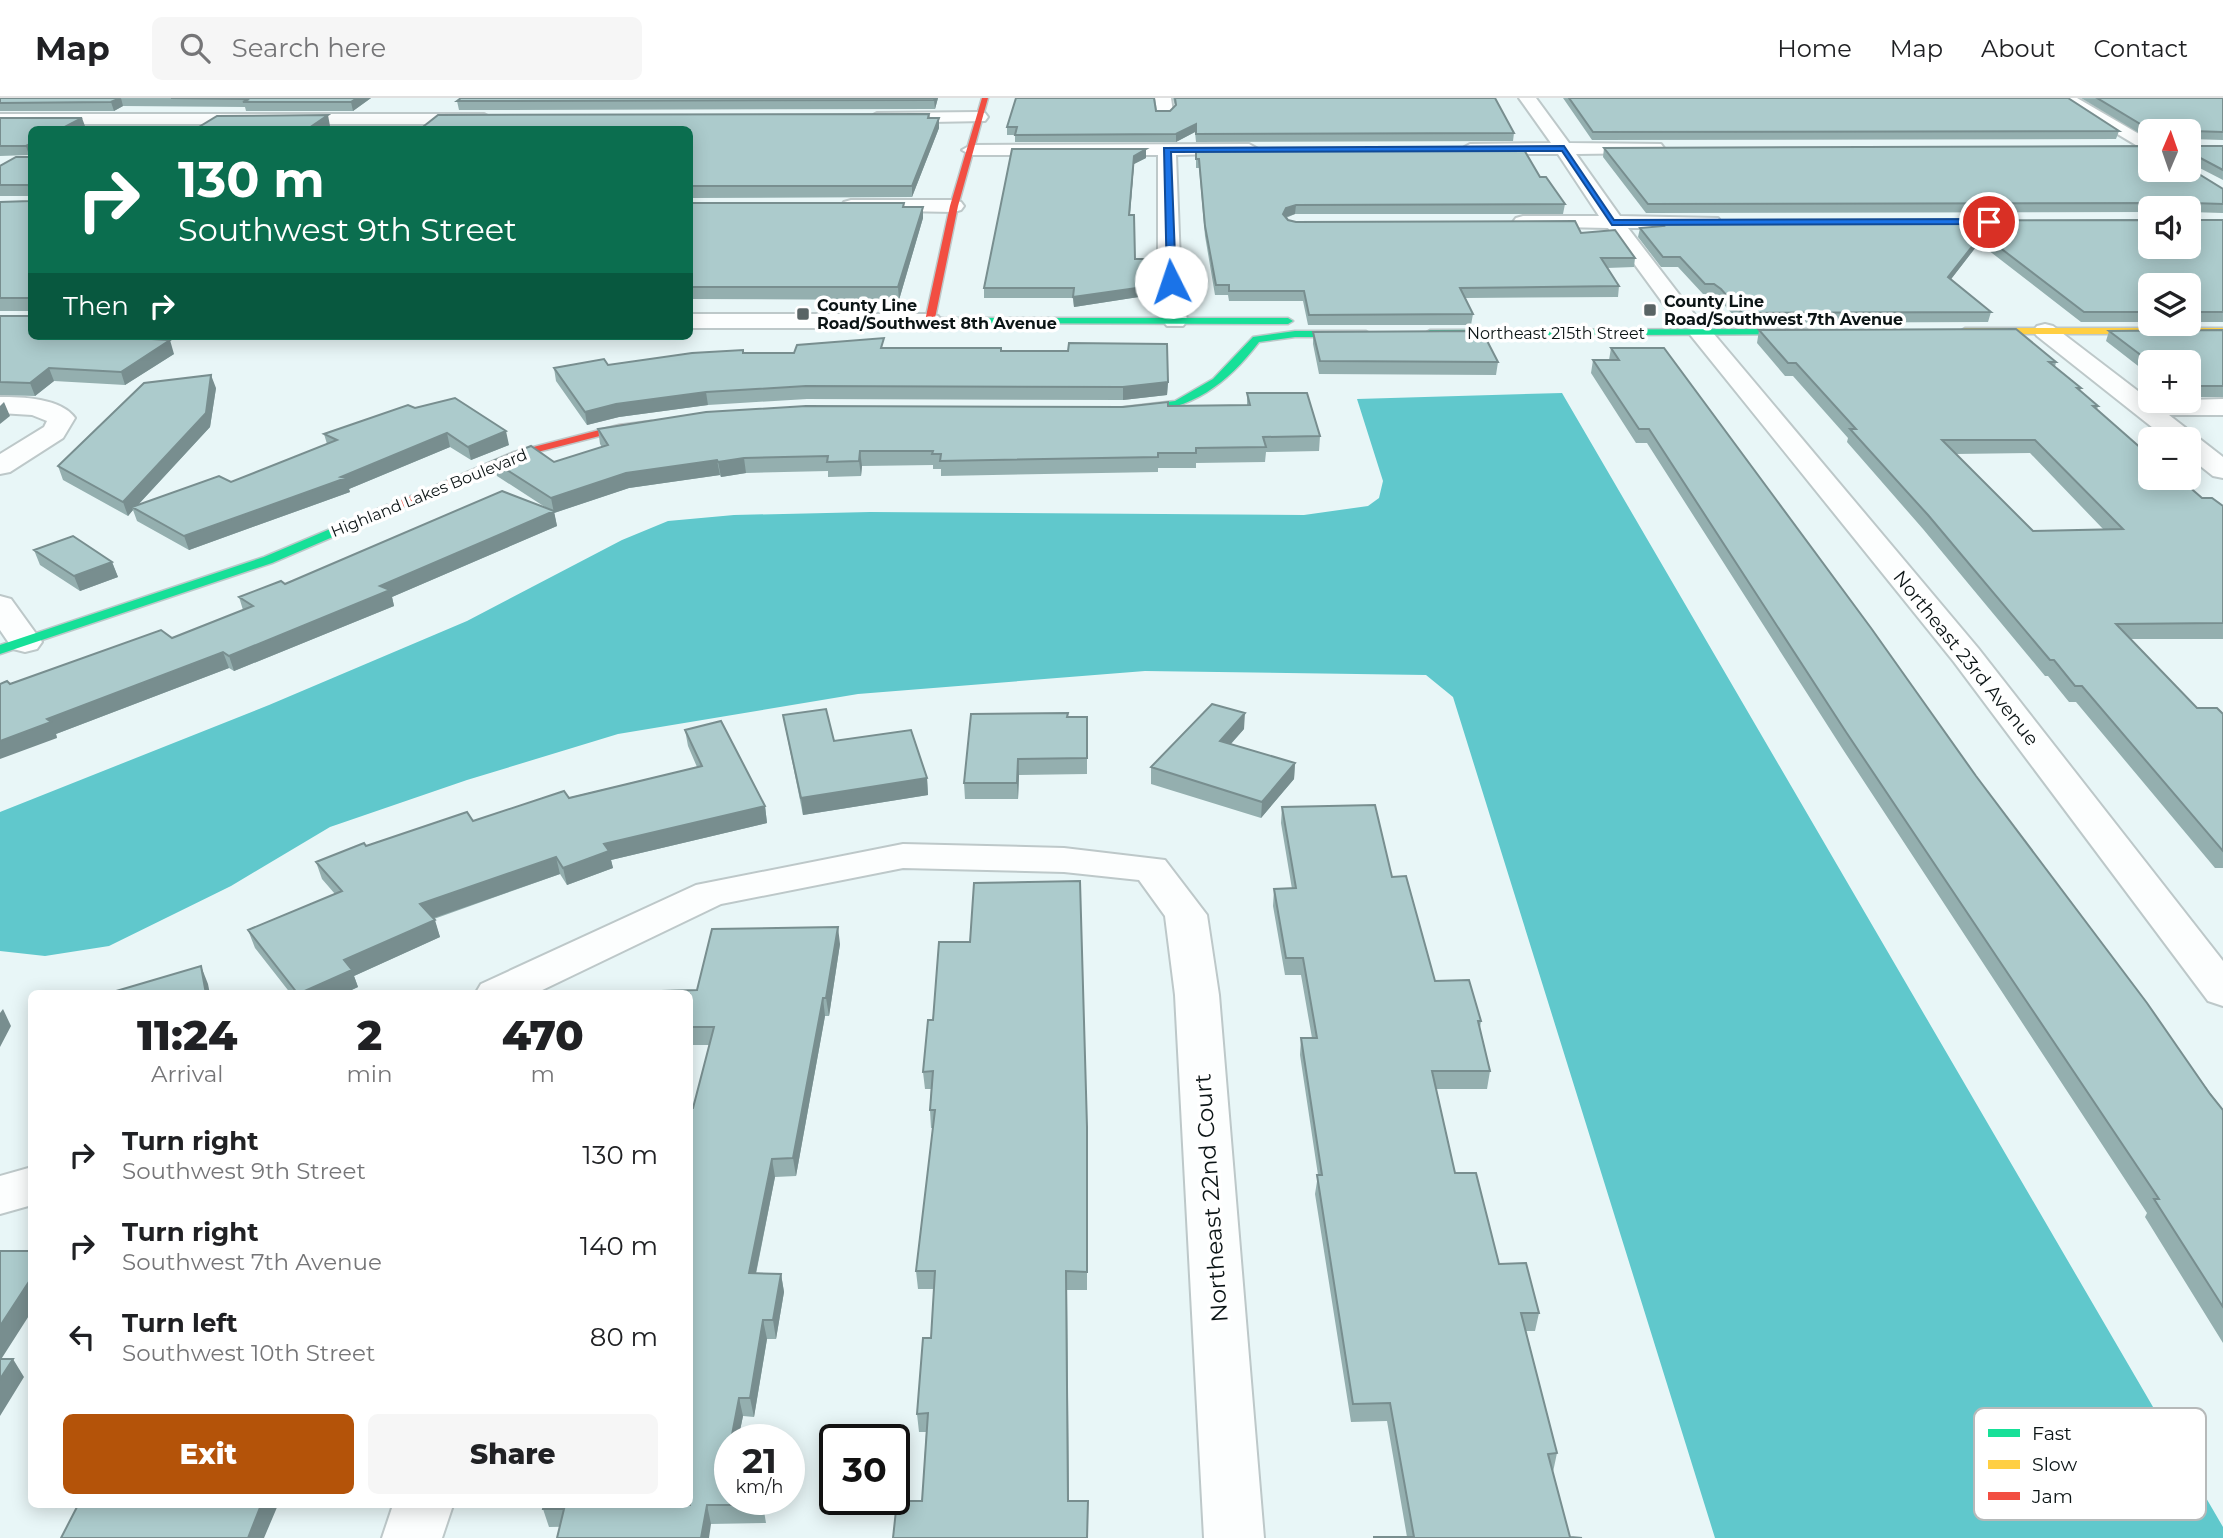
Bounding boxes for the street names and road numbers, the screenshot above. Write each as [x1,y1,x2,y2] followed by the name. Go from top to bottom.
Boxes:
[1467,324,1646,343] street label: Northeast 215th Street
[328,445,530,541] street label: Highland Lakes Boulevard
[1888,566,2044,750] street label: Northeast 23rd Avenue
[1188,1073,1234,1323] street label: Northeast 22nd Court

